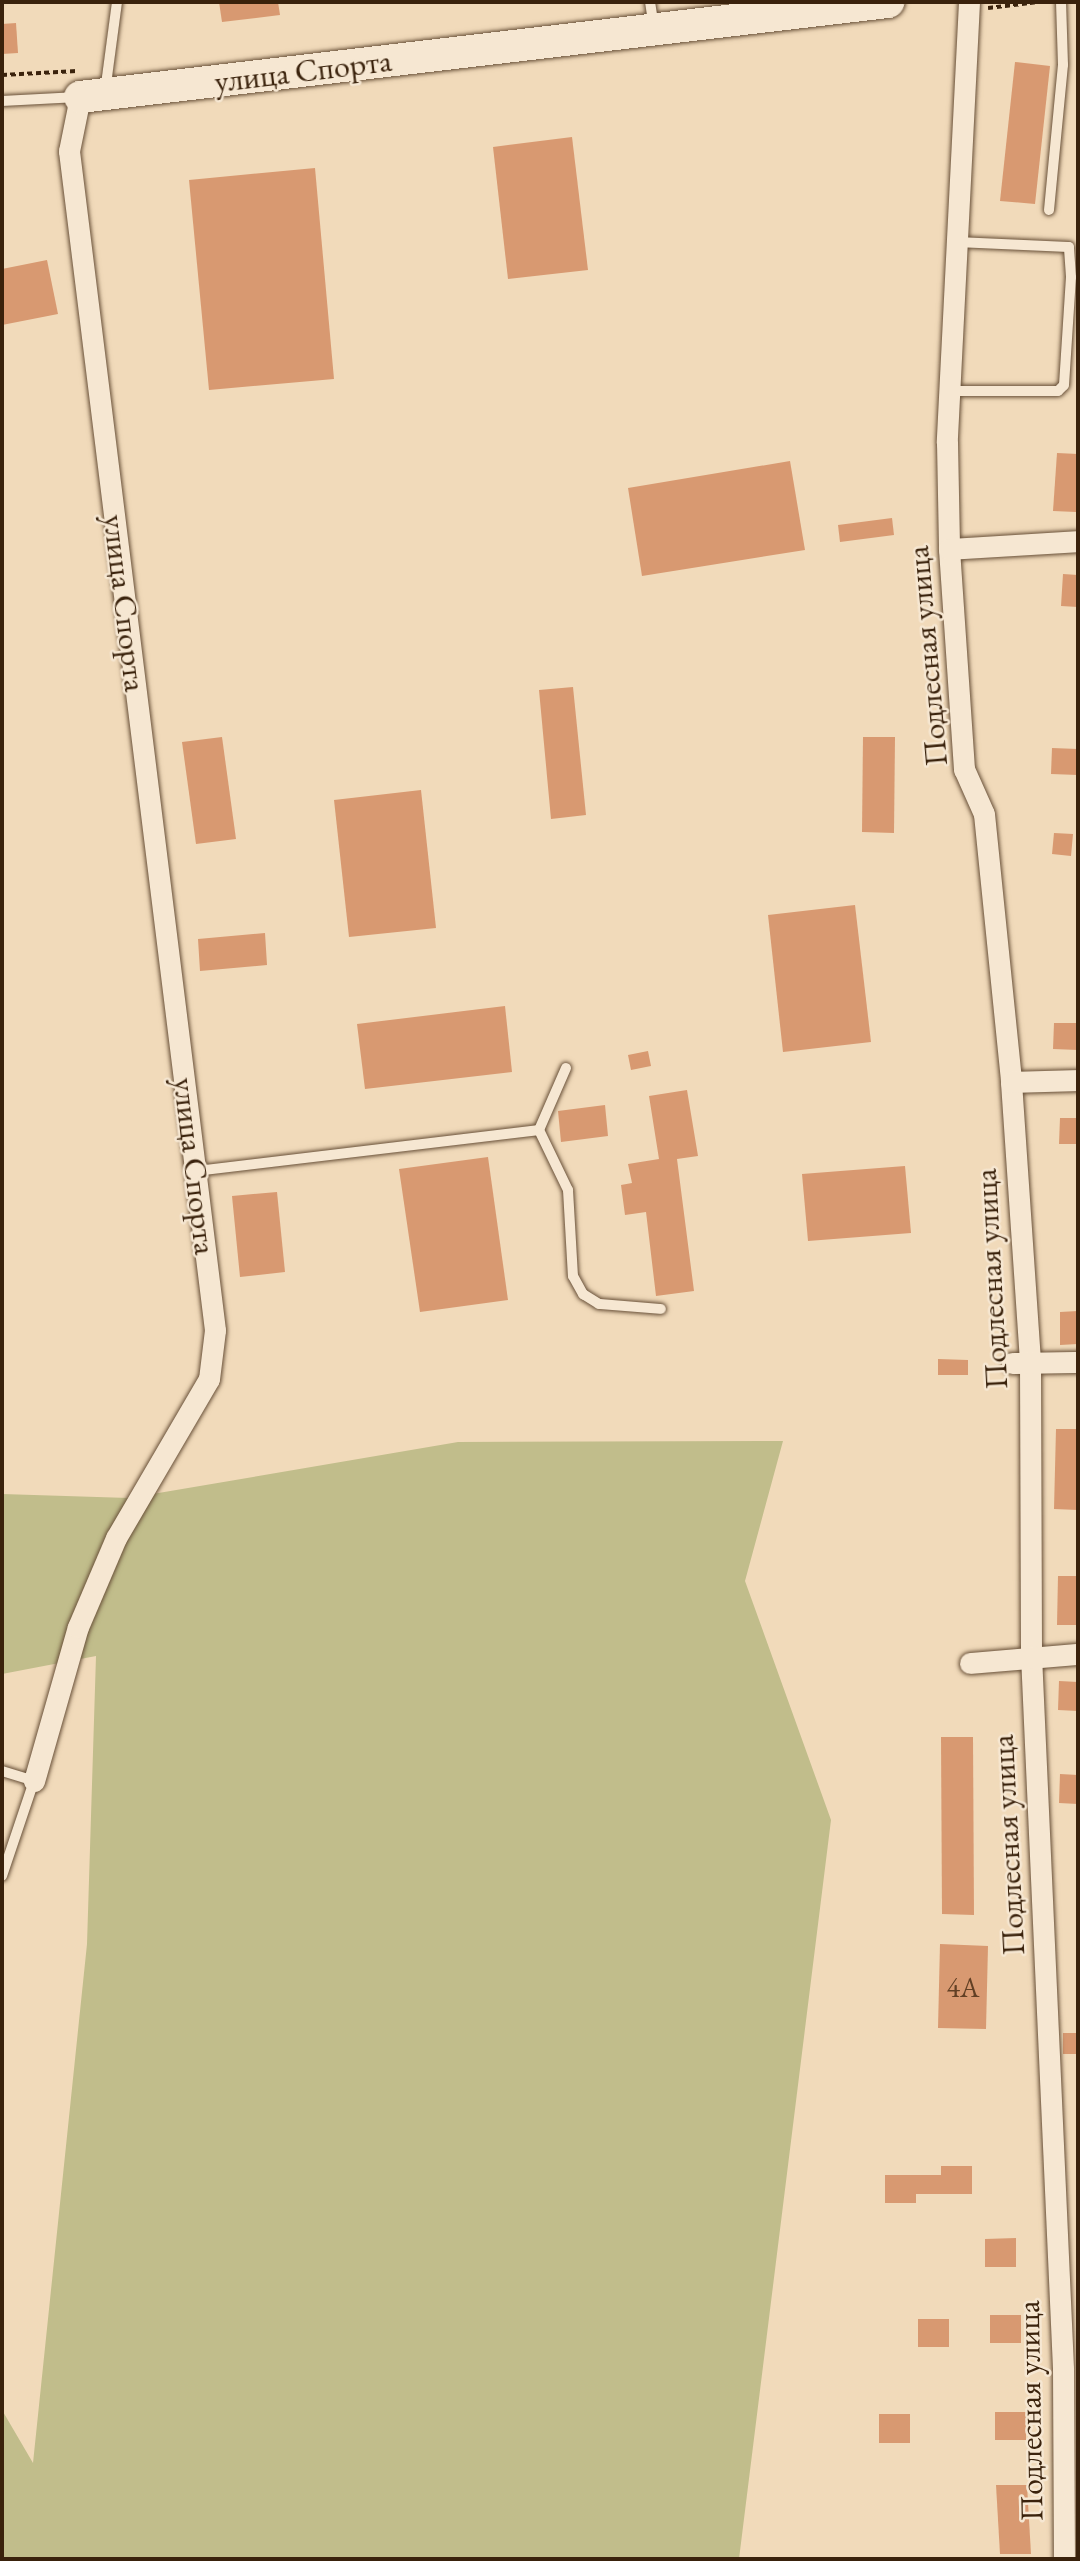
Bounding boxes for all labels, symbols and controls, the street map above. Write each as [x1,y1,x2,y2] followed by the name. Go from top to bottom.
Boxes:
[212,41,394,101] street label: улица Спорта
[95,512,155,694] street label: улица Спорта
[898,544,956,768] street label: Подлесная улица
[165,1075,225,1257] street label: улица Спорта
[966,1168,1016,1390] street label: Подлесная улица
[983,1734,1033,1956] street label: Подлесная улица
[947,1970,979,2004] house number: 4А
[1009,2300,1051,2522] street label: Подлесная улица

